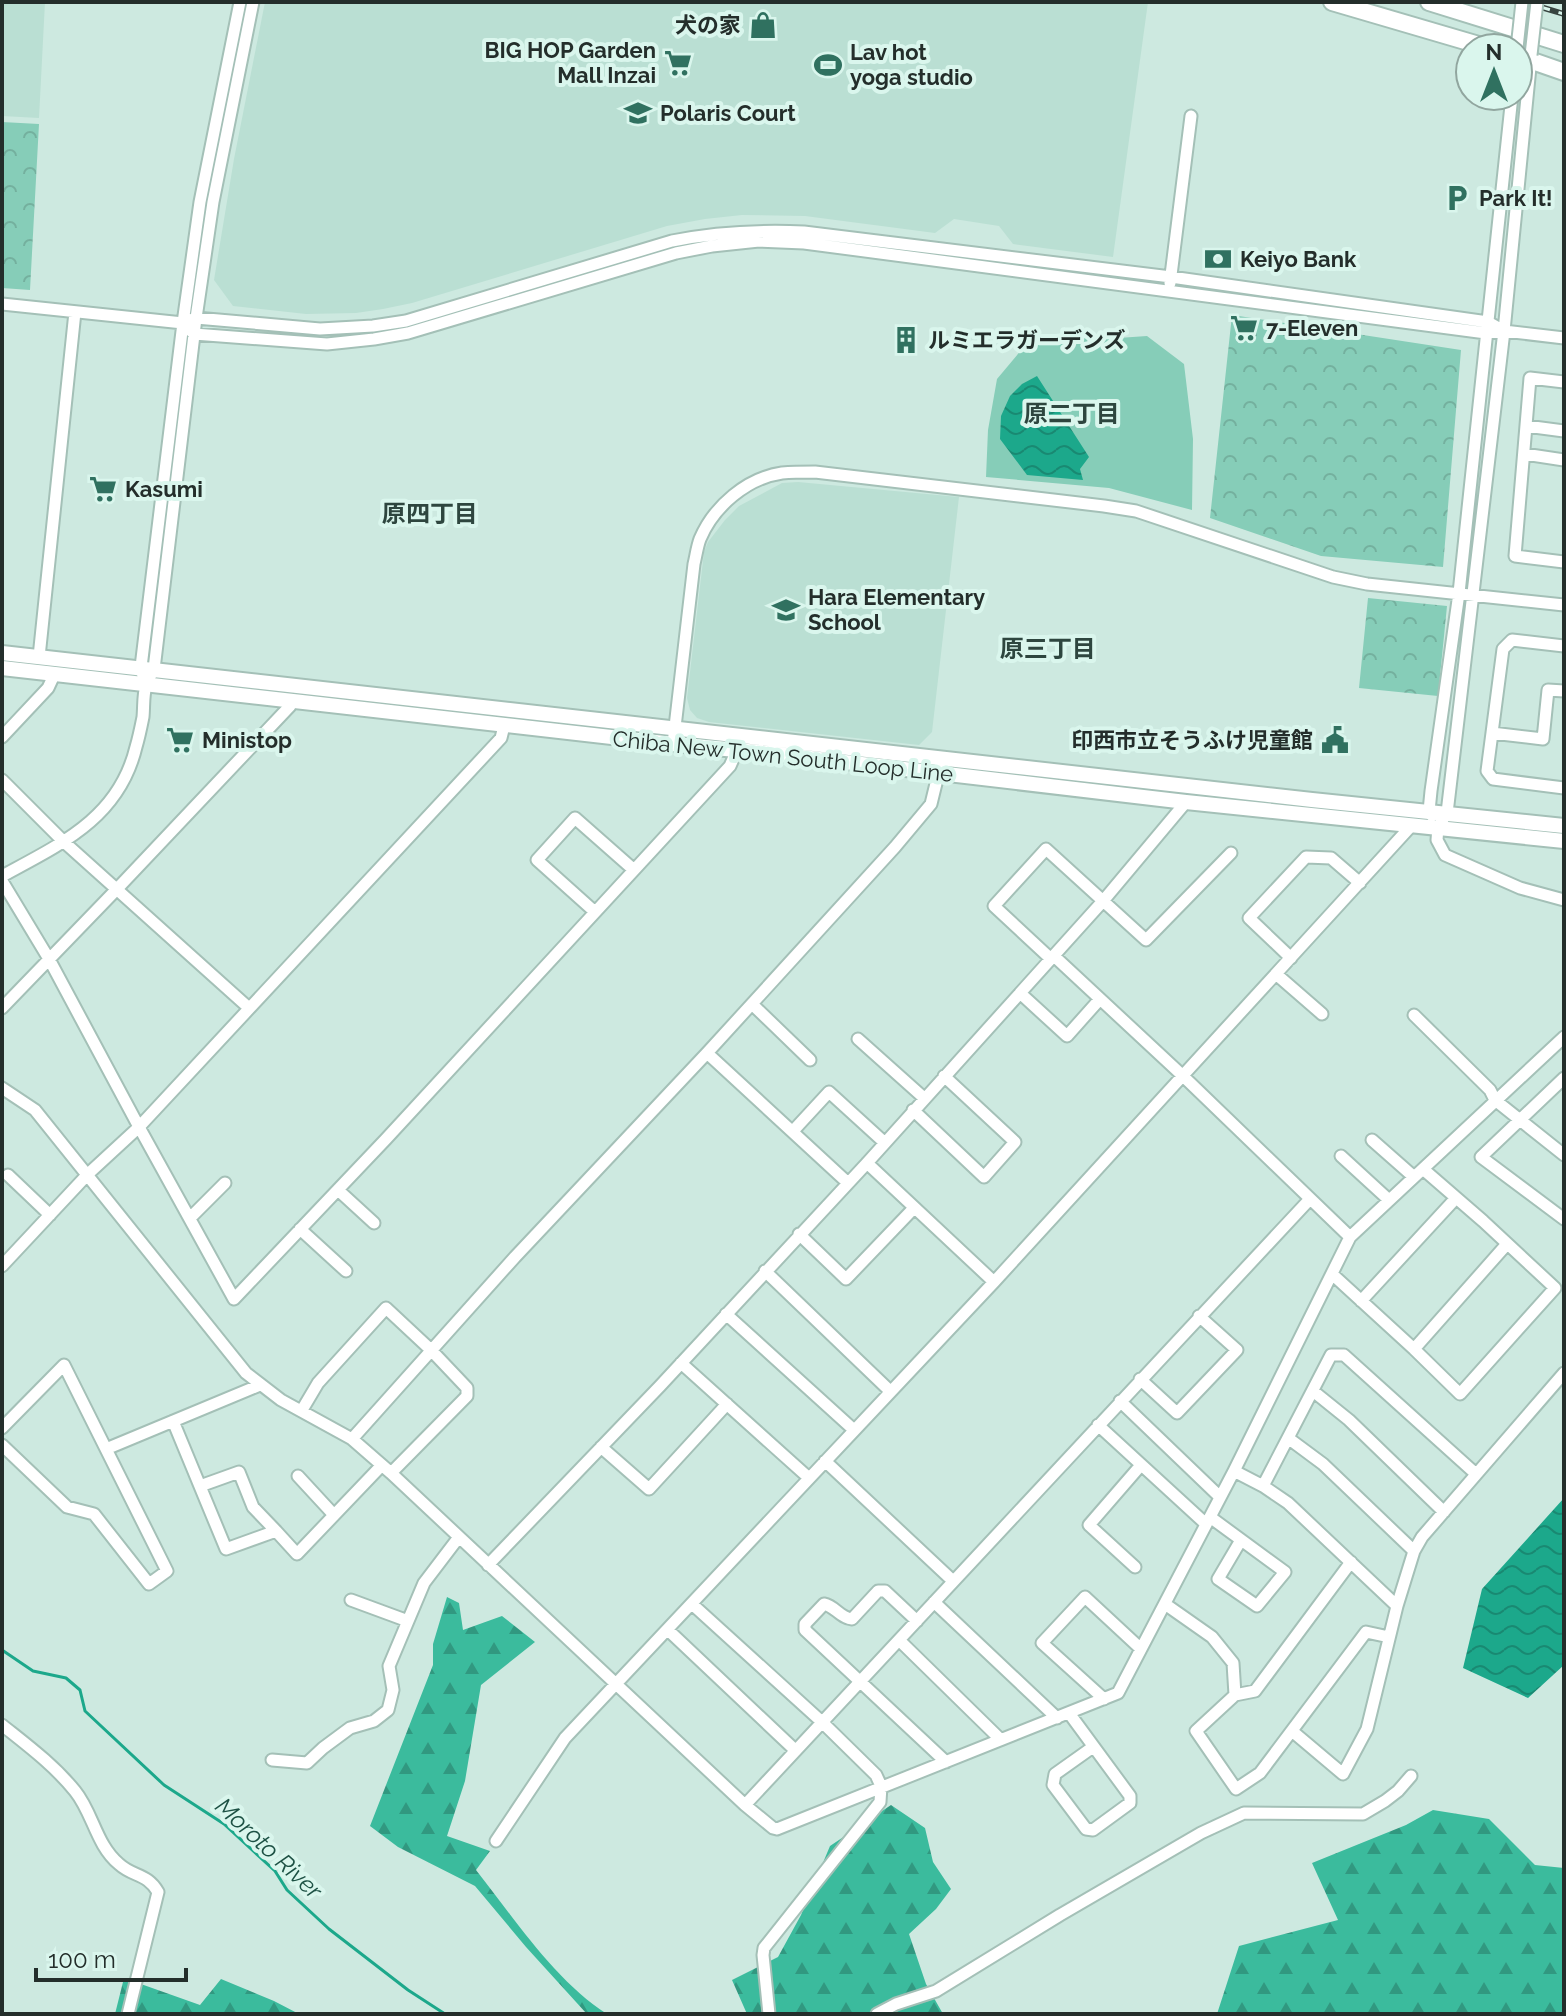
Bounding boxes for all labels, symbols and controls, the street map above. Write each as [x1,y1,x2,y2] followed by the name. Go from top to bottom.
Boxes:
[748,10,778,40] shop icon: 犬の家
[675,12,741,38] place label: 犬の家
[1454,32,1534,112] north arrow
[484,37,656,88] place label: BIG HOP Garden Mall Inzai
[850,39,973,90] place label: Lav hot yoga studio
[1486,39,1502,65] text: N
[663,48,693,78] supermarket icon: BIG HOP Garden Mall Inzai
[813,50,843,80] sports icon: Lav hot yoga studio
[623,98,653,128] school or university icon: Polaris Court
[660,100,796,126] place label: Polaris Court
[1442,183,1472,213] parking icon: Park It!
[1479,185,1553,211] place label: Park It!
[1203,244,1233,274] bank icon: Keiyo Bank
[1240,246,1357,272] place label: Keiyo Bank
[1229,313,1259,343] supermarket icon: 7-Eleven
[1266,315,1358,341] place label: 7-Eleven
[891,325,921,355] building icon: ルミエラガーデンズ
[928,327,1126,353] place label: ルミエラガーデンズ
[1024,399,1120,428] district label: 原二丁目
[88,474,118,504] supermarket icon: Kasumi
[125,476,203,502] place label: Kasumi
[382,499,478,528] district label: 原四丁目
[808,584,985,635] place label: Hara Elementary School
[771,595,801,625] school or university icon: Hara Elementary School
[1000,634,1096,663] district label: 原三丁目
[165,725,195,755] supermarket icon: Ministop
[612,725,955,787] street label: Chiba New Town South Loop Line
[1320,725,1350,755] public building icon: 印西市立そうふけ児童館
[202,727,292,753] place label: Ministop
[1071,727,1313,753] place label: 印西市立そうふけ児童館
[210,1791,329,1905] water label: Moroto River
[36,1932,186,1982] scale bar
[48,1945,116,1974] text: 100 m

